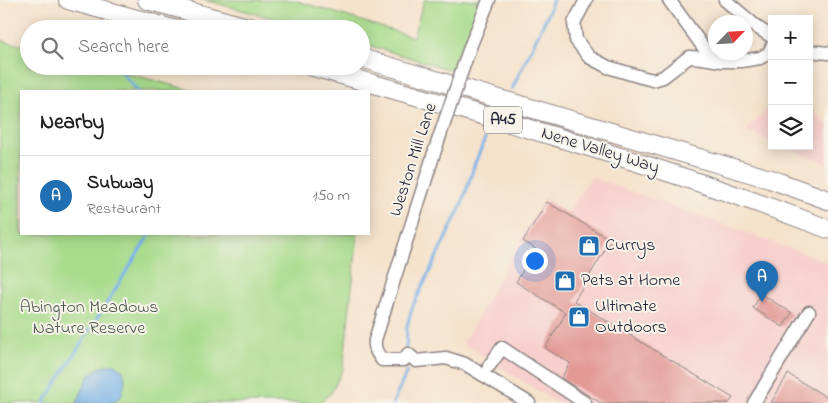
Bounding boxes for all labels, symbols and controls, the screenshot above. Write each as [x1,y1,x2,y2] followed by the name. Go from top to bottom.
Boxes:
[708,15,753,60] north arrow
[768,15,813,150] map controls
[768,15,813,60] button: +
[20,20,370,75] search box
[38,34,66,62] icon: search
[78,34,169,61] text: Search here
[768,60,813,105] button: −
[383,99,445,220] street label: Weston Mill Lane
[768,105,813,150] button: layers
[484,106,522,134] road number: A45
[40,108,104,138] text: Nearby
[538,121,662,181] street label: Nene Valley Way
[87,170,153,197] text: Subway
[51,184,61,208] text: A
[312,184,350,208] text: 150 m
[87,197,161,221] text: Restaurant
[605,233,655,259] place label: Currys
[577,234,601,258] shop icon: Currys
[522,248,548,274] your location
[746,261,778,302] pin: A
[581,268,681,294] place label: Pets at Home
[553,269,577,293] shop icon: Pets at Home
[595,294,667,341] place label: Ultimate Outdoors
[20,295,158,342] park label: Abington Meadows Nature Reserve
[567,305,591,329] shop icon: Ultimate Outdoors

